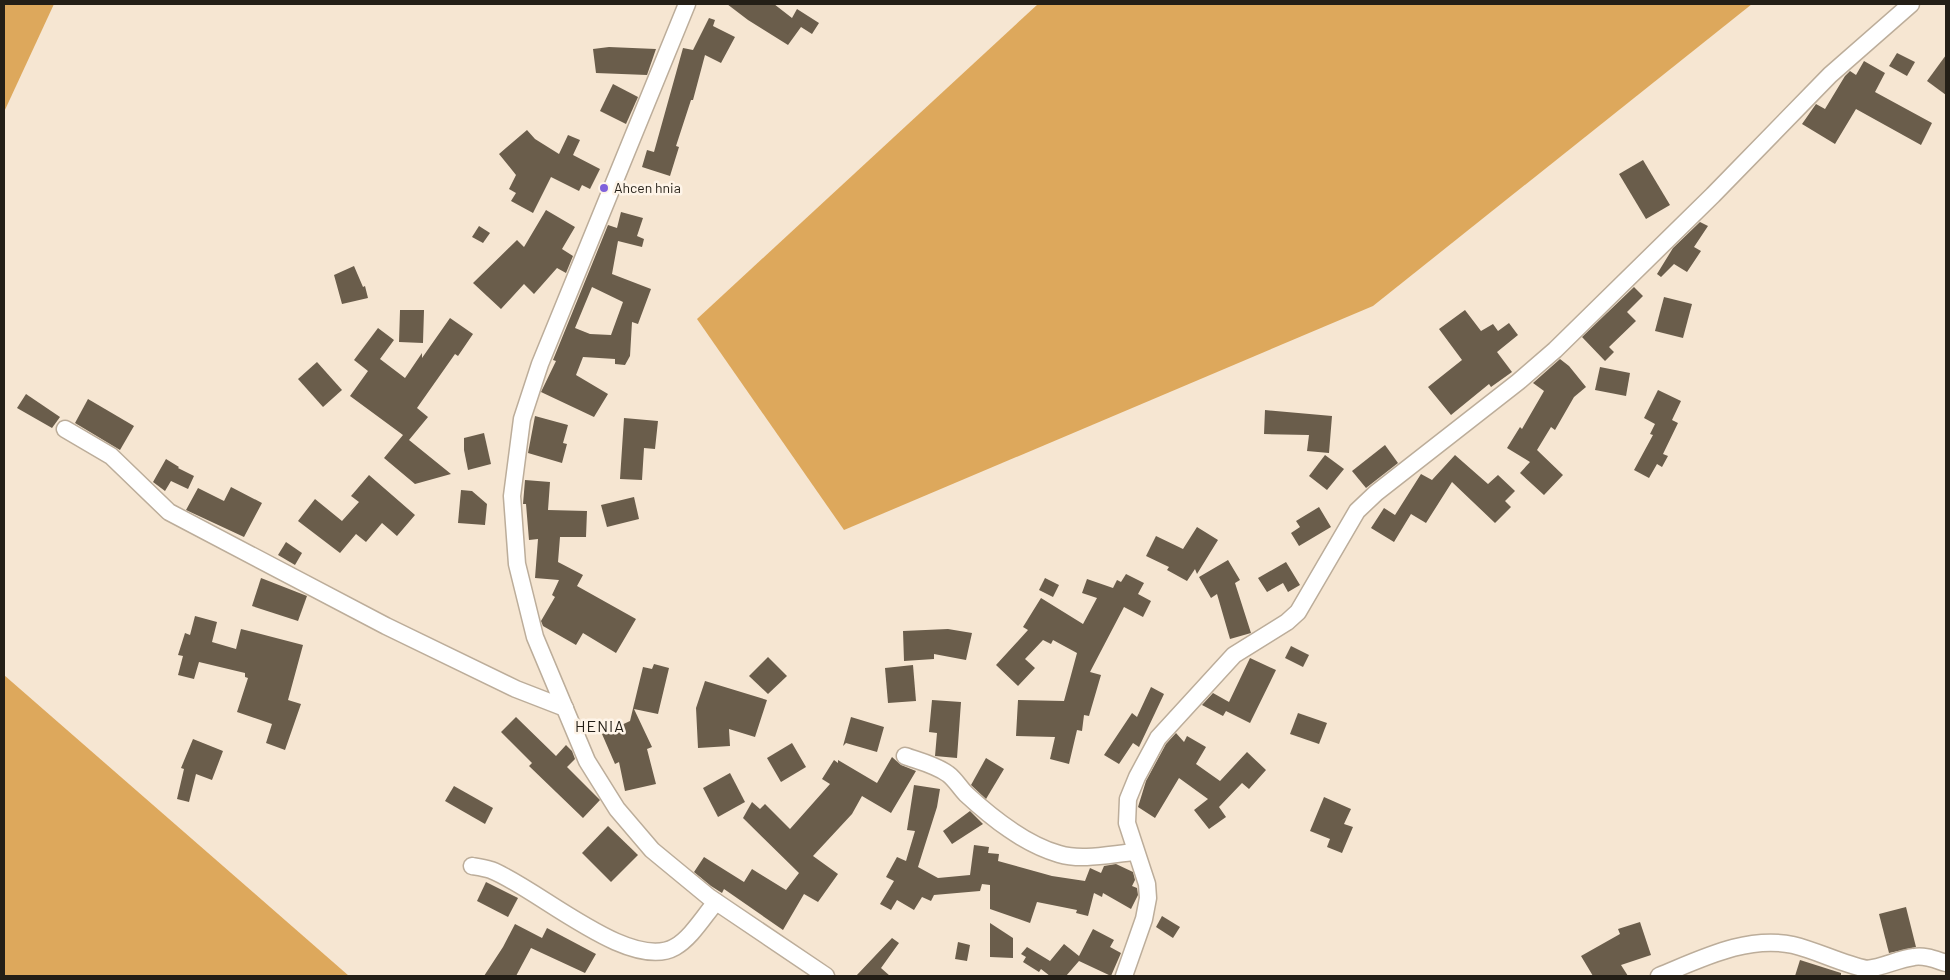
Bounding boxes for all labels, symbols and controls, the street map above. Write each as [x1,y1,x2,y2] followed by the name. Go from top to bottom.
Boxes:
[614,179,681,196] place label: Ahcen hnia
[598,182,610,194] marker: Ahcen hnia
[575,716,625,735] district label: HENIA

